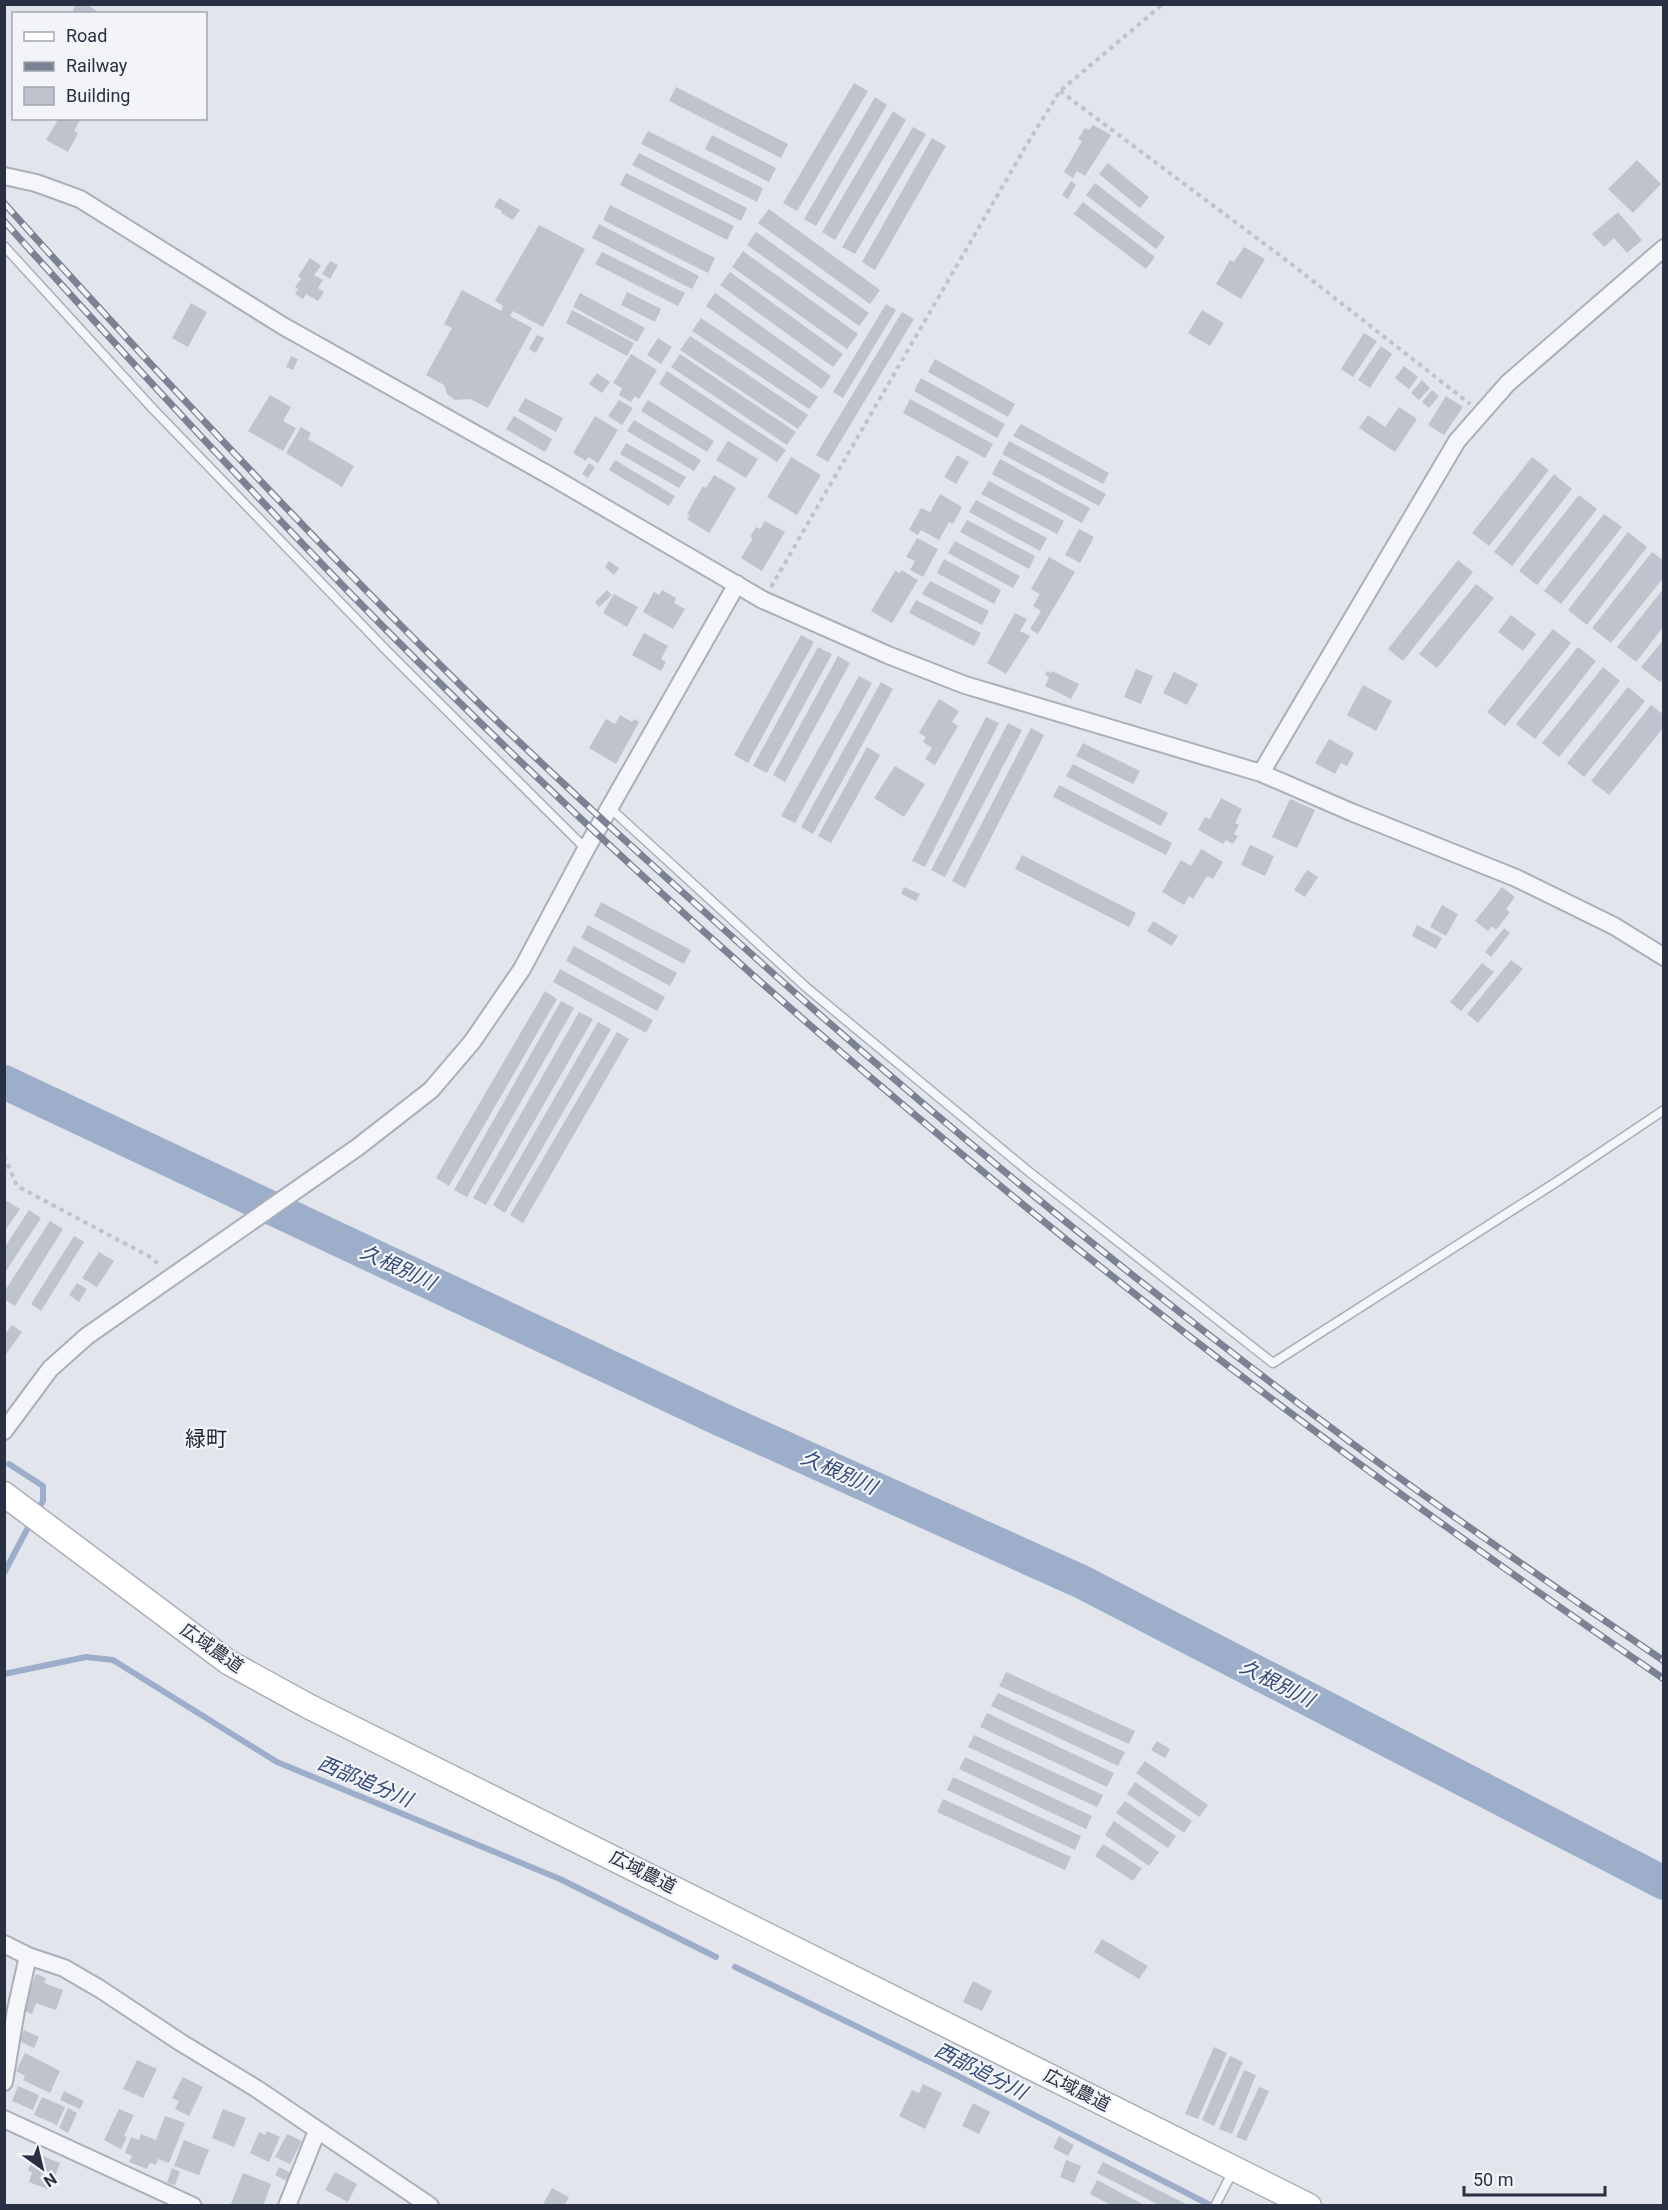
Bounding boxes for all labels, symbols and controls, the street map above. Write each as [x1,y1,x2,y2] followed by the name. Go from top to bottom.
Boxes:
[12,12,207,120] legend
[66,25,107,46] text: Road
[66,55,128,76] text: Railway
[66,85,130,106] text: Building
[357,1239,441,1296] water label: 久根別川
[185,1427,227,1451] district label: 緑町
[798,1445,882,1500] water label: 久根別川
[177,1618,248,1677] street label: 広域農道
[1236,1654,1320,1713] water label: 久根別川
[314,1750,418,1812] water label: 西部追分川
[606,1846,680,1897] street label: 広域農道
[931,2038,1033,2105] water label: 西部追分川
[1040,2064,1114,2115] street label: 広域農道
[12,2138,72,2198] north arrow
[1464,2159,1605,2197] scale bar
[40,2169,60,2191] text: N
[1473,2169,1513,2190] text: 50 m

